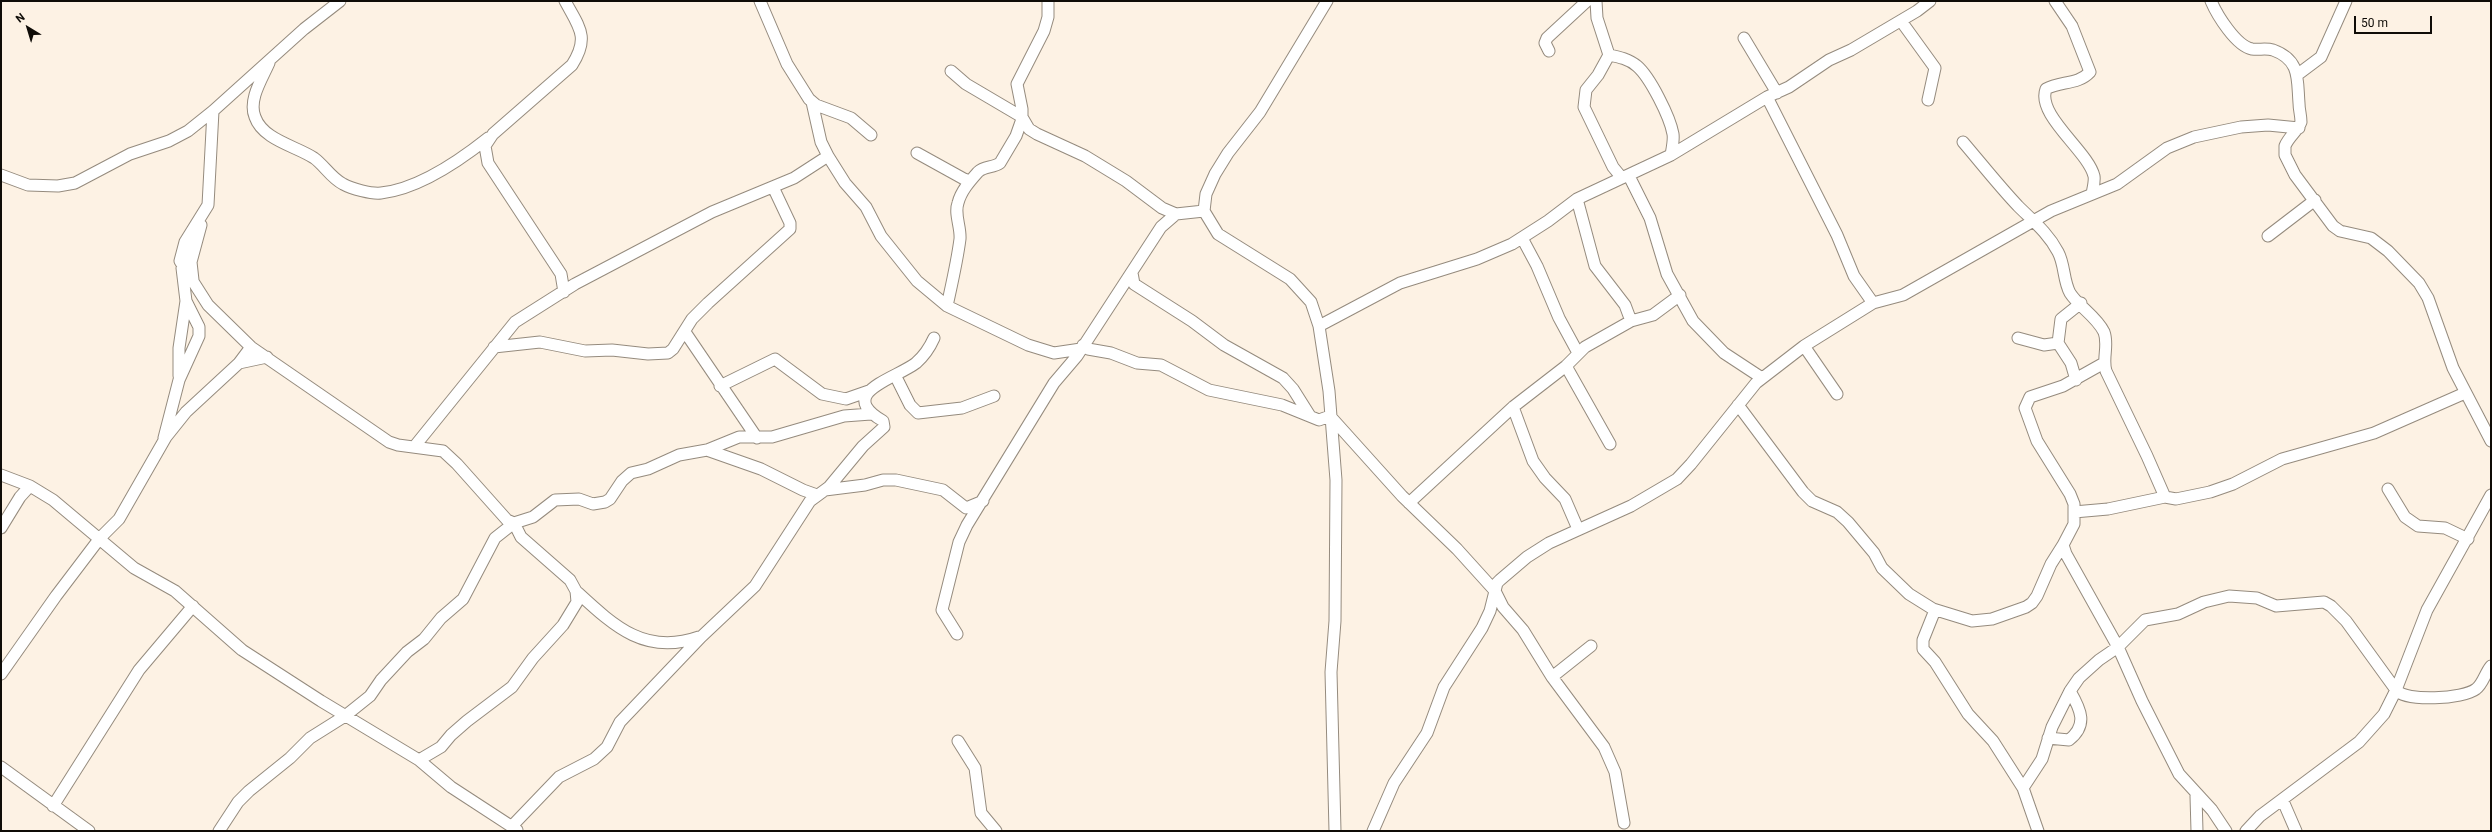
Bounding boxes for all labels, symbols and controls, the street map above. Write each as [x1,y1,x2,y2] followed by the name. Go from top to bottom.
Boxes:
[8,8,48,48] north arrow
[2356,8,2434,34] scale bar
[13,11,27,26] text: N
[2361,16,2388,30] text: 50 m

